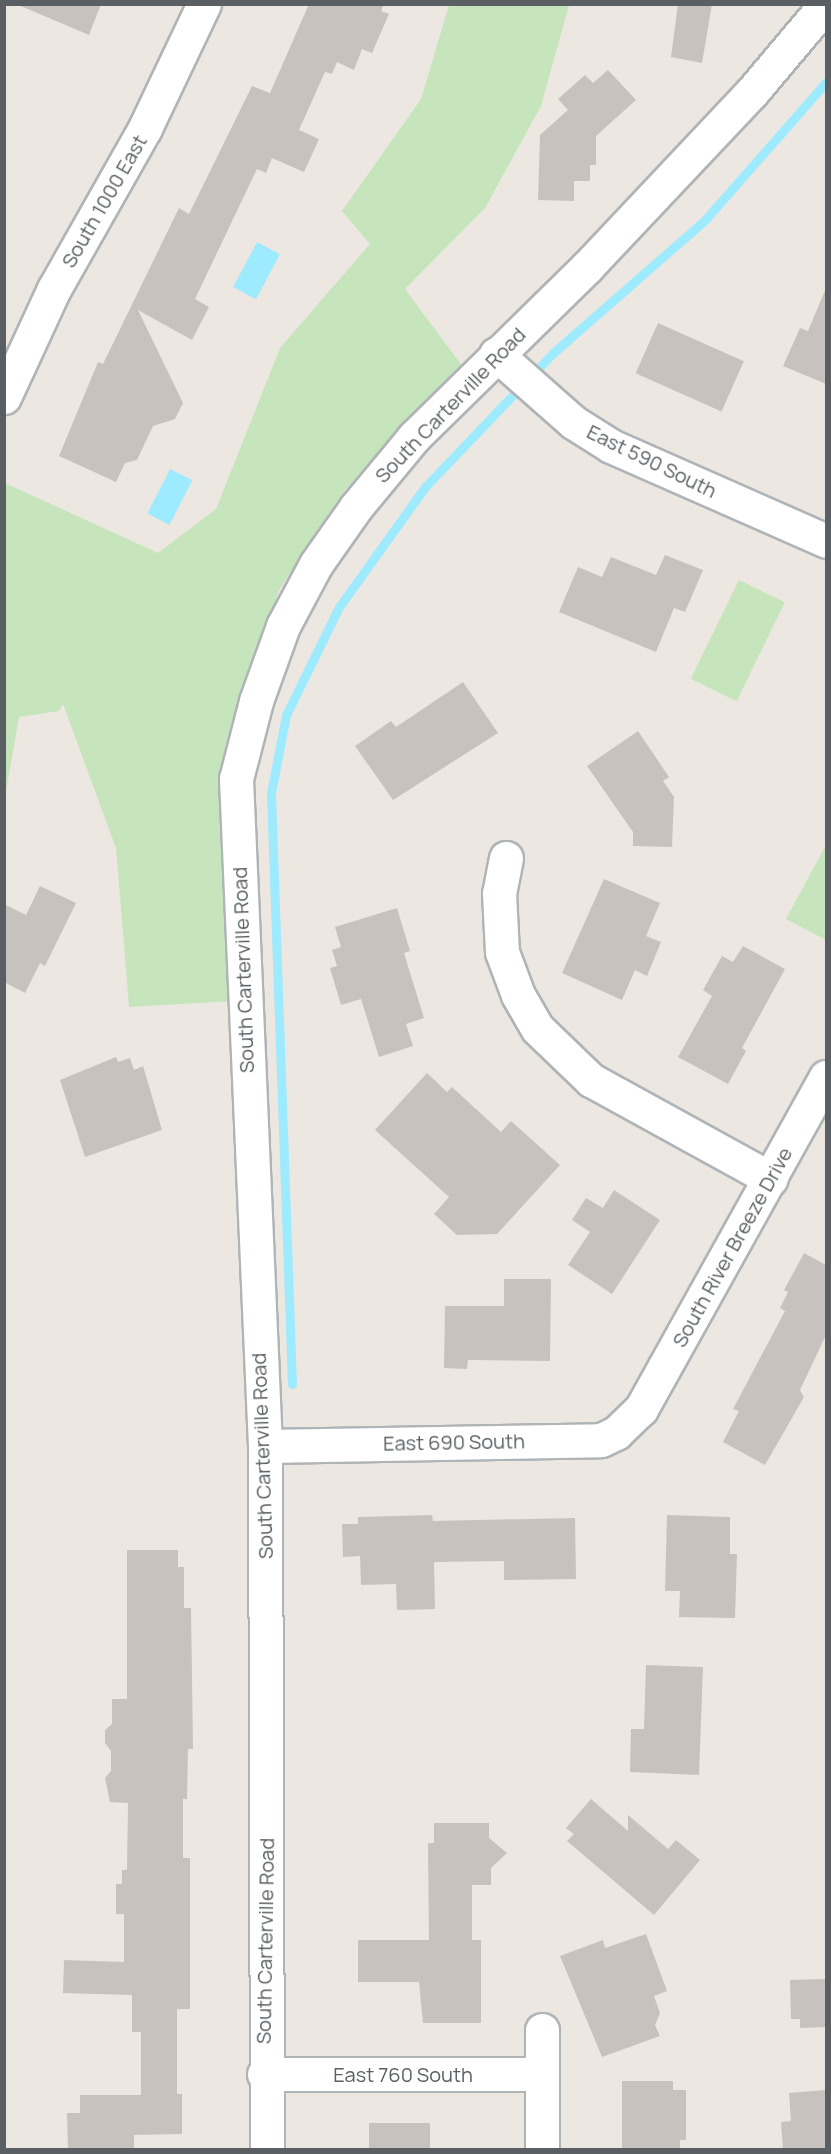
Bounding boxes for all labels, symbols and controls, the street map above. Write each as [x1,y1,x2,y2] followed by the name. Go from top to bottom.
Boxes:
[56,130,152,272] street label: South 1000 East
[370,322,530,488] street label: South Carterville Road
[583,419,721,503] street label: East 590 South
[227,866,259,1074] street label: South Carterville Road
[667,1143,797,1351] street label: South River Breeze Drive
[246,1352,278,1560] street label: South Carterville Road
[383,1429,525,1455] street label: East 690 South
[251,1838,279,2044] street label: South Carterville Road
[333,2062,473,2086] street label: East 760 South

